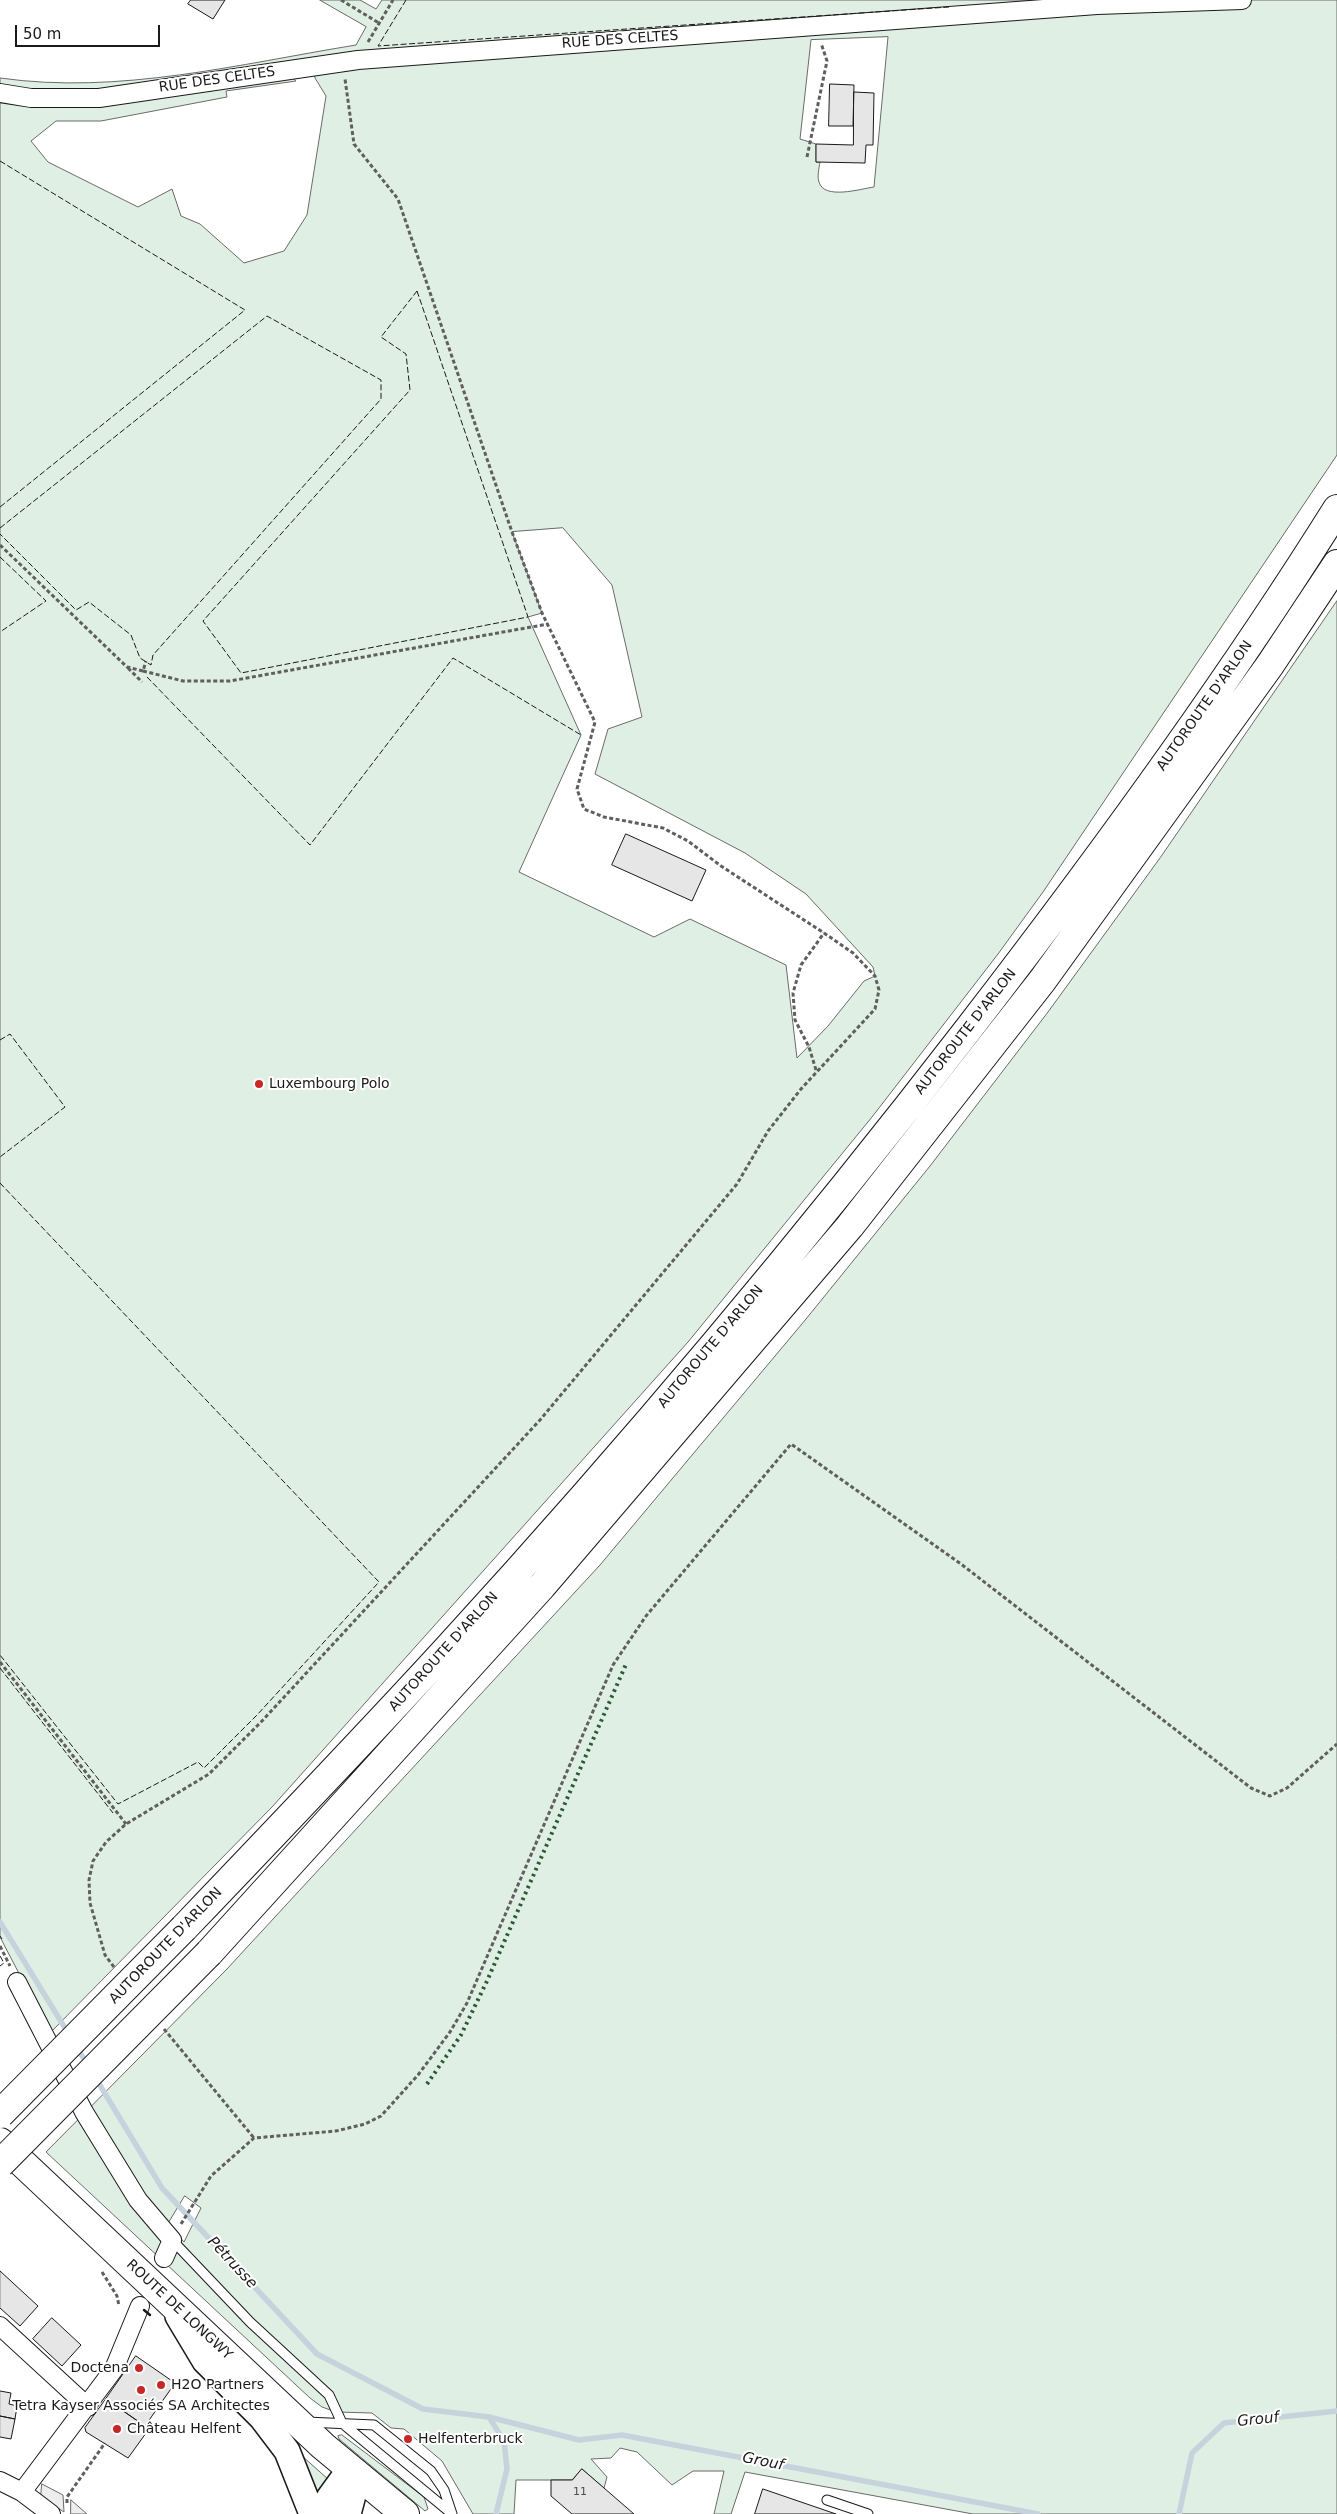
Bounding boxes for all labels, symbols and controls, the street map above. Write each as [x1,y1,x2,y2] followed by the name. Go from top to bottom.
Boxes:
[18,15,162,47] scale bar
[23,25,61,43] text: 50 m
[561,28,679,52] street label: RUE DES CELTES
[158,64,276,96] street label: RUE DES CELTES
[1154,638,1256,774] street label: AUTOROUTE D'ARLON
[912,966,1020,1098] street label: AUTOROUTE D'ARLON
[269,1076,390,1092] place label: Luxembourg Polo
[253,1078,265,1090] marker: Luxembourg Polo
[655,1282,767,1412] street label: AUTOROUTE D'ARLON
[386,1589,502,1715] street label: AUTOROUTE D'ARLON
[106,1884,226,2008] street label: AUTOROUTE D'ARLON
[203,2233,261,2293] water label: Pétrusse
[122,2256,236,2364] street label: ROUTE DE LONGWY
[70,2360,129,2376] place label: Doctena
[133,2362,145,2374] marker: Doctena
[171,2377,264,2393] place label: H2O Partners
[155,2379,167,2391] marker: H2O Partners
[135,2384,147,2396] marker: Tetra Kayser Associés SA Architectes
[12,2398,270,2414] place label: Tetra Kayser Associés SA Architectes
[1236,2409,1280,2431] water label: Grouf
[127,2421,241,2437] place label: Château Helfent
[111,2423,123,2435] marker: Château Helfent
[418,2431,523,2447] place label: Helfenterbruck
[402,2433,414,2445] marker: Helfenterbruck
[741,2449,785,2475] water label: Grouf
[573,2485,587,2499] house number: 11

